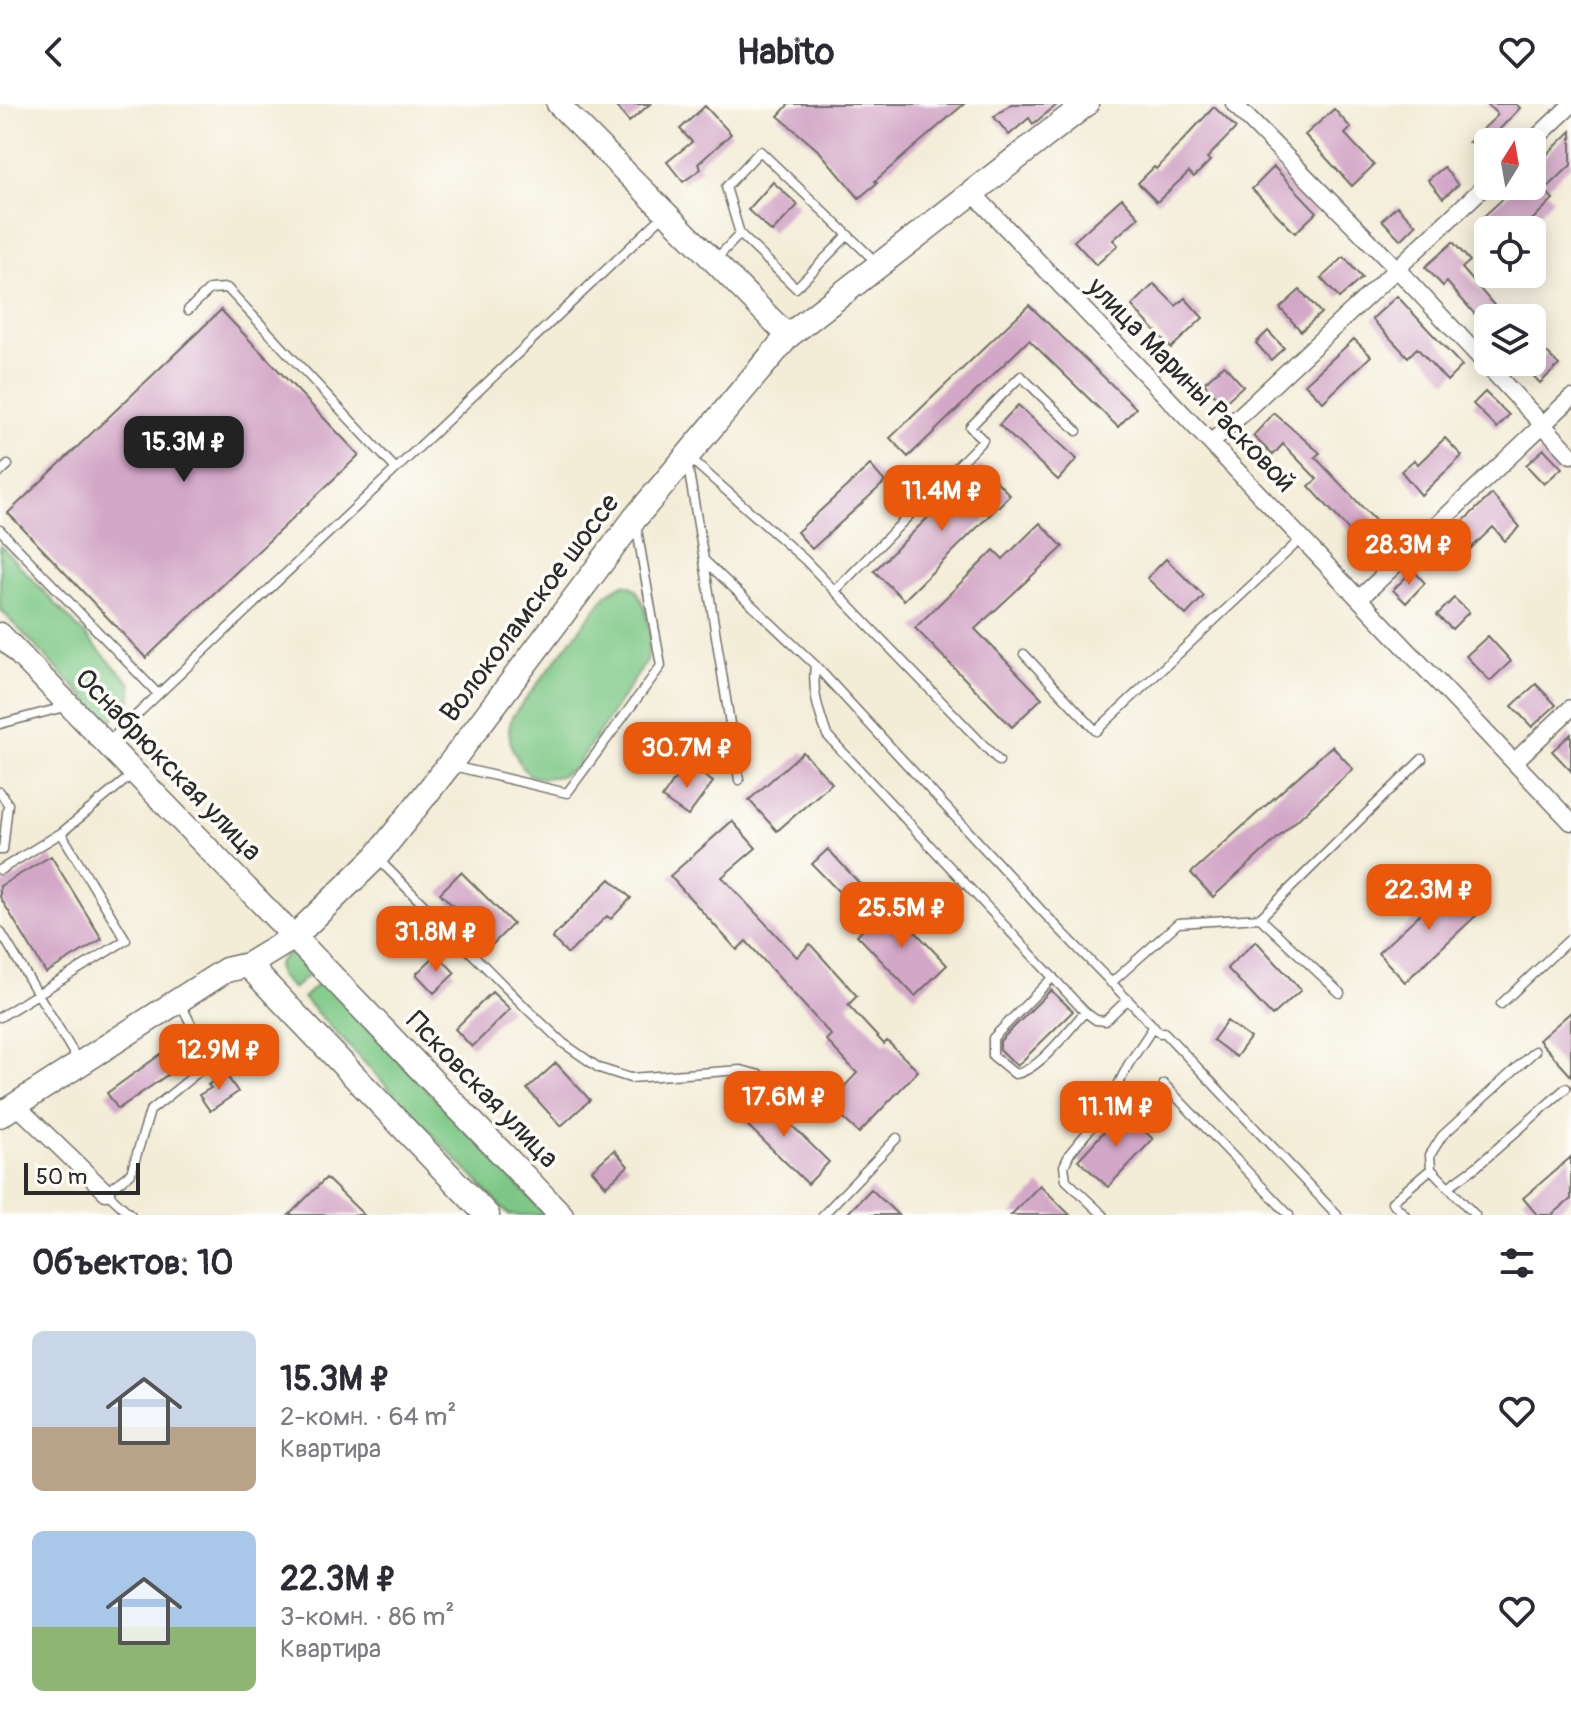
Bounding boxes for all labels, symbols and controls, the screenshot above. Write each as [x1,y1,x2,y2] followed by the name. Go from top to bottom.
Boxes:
[32,30,76,74] icon: back
[737,30,834,75] text: Habito
[1495,30,1539,74] icon: heart
[1474,128,1546,200] north arrow
[1474,128,1546,376] map controls
[1474,216,1546,288] button: locate
[1079,269,1303,500] street label: улица Марины Расковой
[1474,304,1546,376] button: layers
[110,416,258,484] pin: 15.3M ₽
[142,426,226,458] text: 15.3M ₽
[868,465,1016,533] pin: 11.4M ₽
[901,475,983,507] text: 11.4M ₽
[433,487,627,729] street label: Волоколамское шоссе
[1335,519,1483,587] pin: 28.3M ₽
[1365,529,1453,561] text: 28.3M ₽
[67,661,269,869] street label: Оснабрюкская улица
[613,722,761,790] pin: 30.7M ₽
[641,732,733,764] text: 30.7M ₽
[1355,864,1503,932] pin: 22.3M ₽
[1384,874,1474,906] text: 22.3M ₽
[828,882,976,950] pin: 25.5M ₽
[858,892,946,924] text: 25.5M ₽
[362,906,510,974] pin: 31.8M ₽
[394,916,478,948] text: 31.8M ₽
[398,1004,566,1176] street label: Псковская улица
[145,1024,293,1092] pin: 12.9M ₽
[177,1034,261,1066] text: 12.9M ₽
[710,1071,858,1139] pin: 17.6M ₽
[742,1081,826,1113] text: 17.6M ₽
[1042,1081,1190,1149] pin: 11.1M ₽
[1078,1091,1154,1123] text: 11.1M ₽
[24,1159,140,1195] scale bar
[36,1163,87,1191] text: 50 m
[1495,1241,1539,1285] icon: filters
[32,1242,233,1285] text: Объектов: 10
[280,1358,390,1401] text: 15.3M ₽
[96,1363,192,1459] icon: home
[1495,1389,1539,1433] icon: heart
[280,1401,456,1433] text: 2-комн. · 64 m²
[280,1433,381,1465] text: Квартира
[280,1558,397,1601] text: 22.3M ₽
[96,1563,192,1659] icon: home
[1495,1589,1539,1633] icon: heart
[280,1601,454,1633] text: 3-комн. · 86 m²
[280,1633,381,1665] text: Квартира

